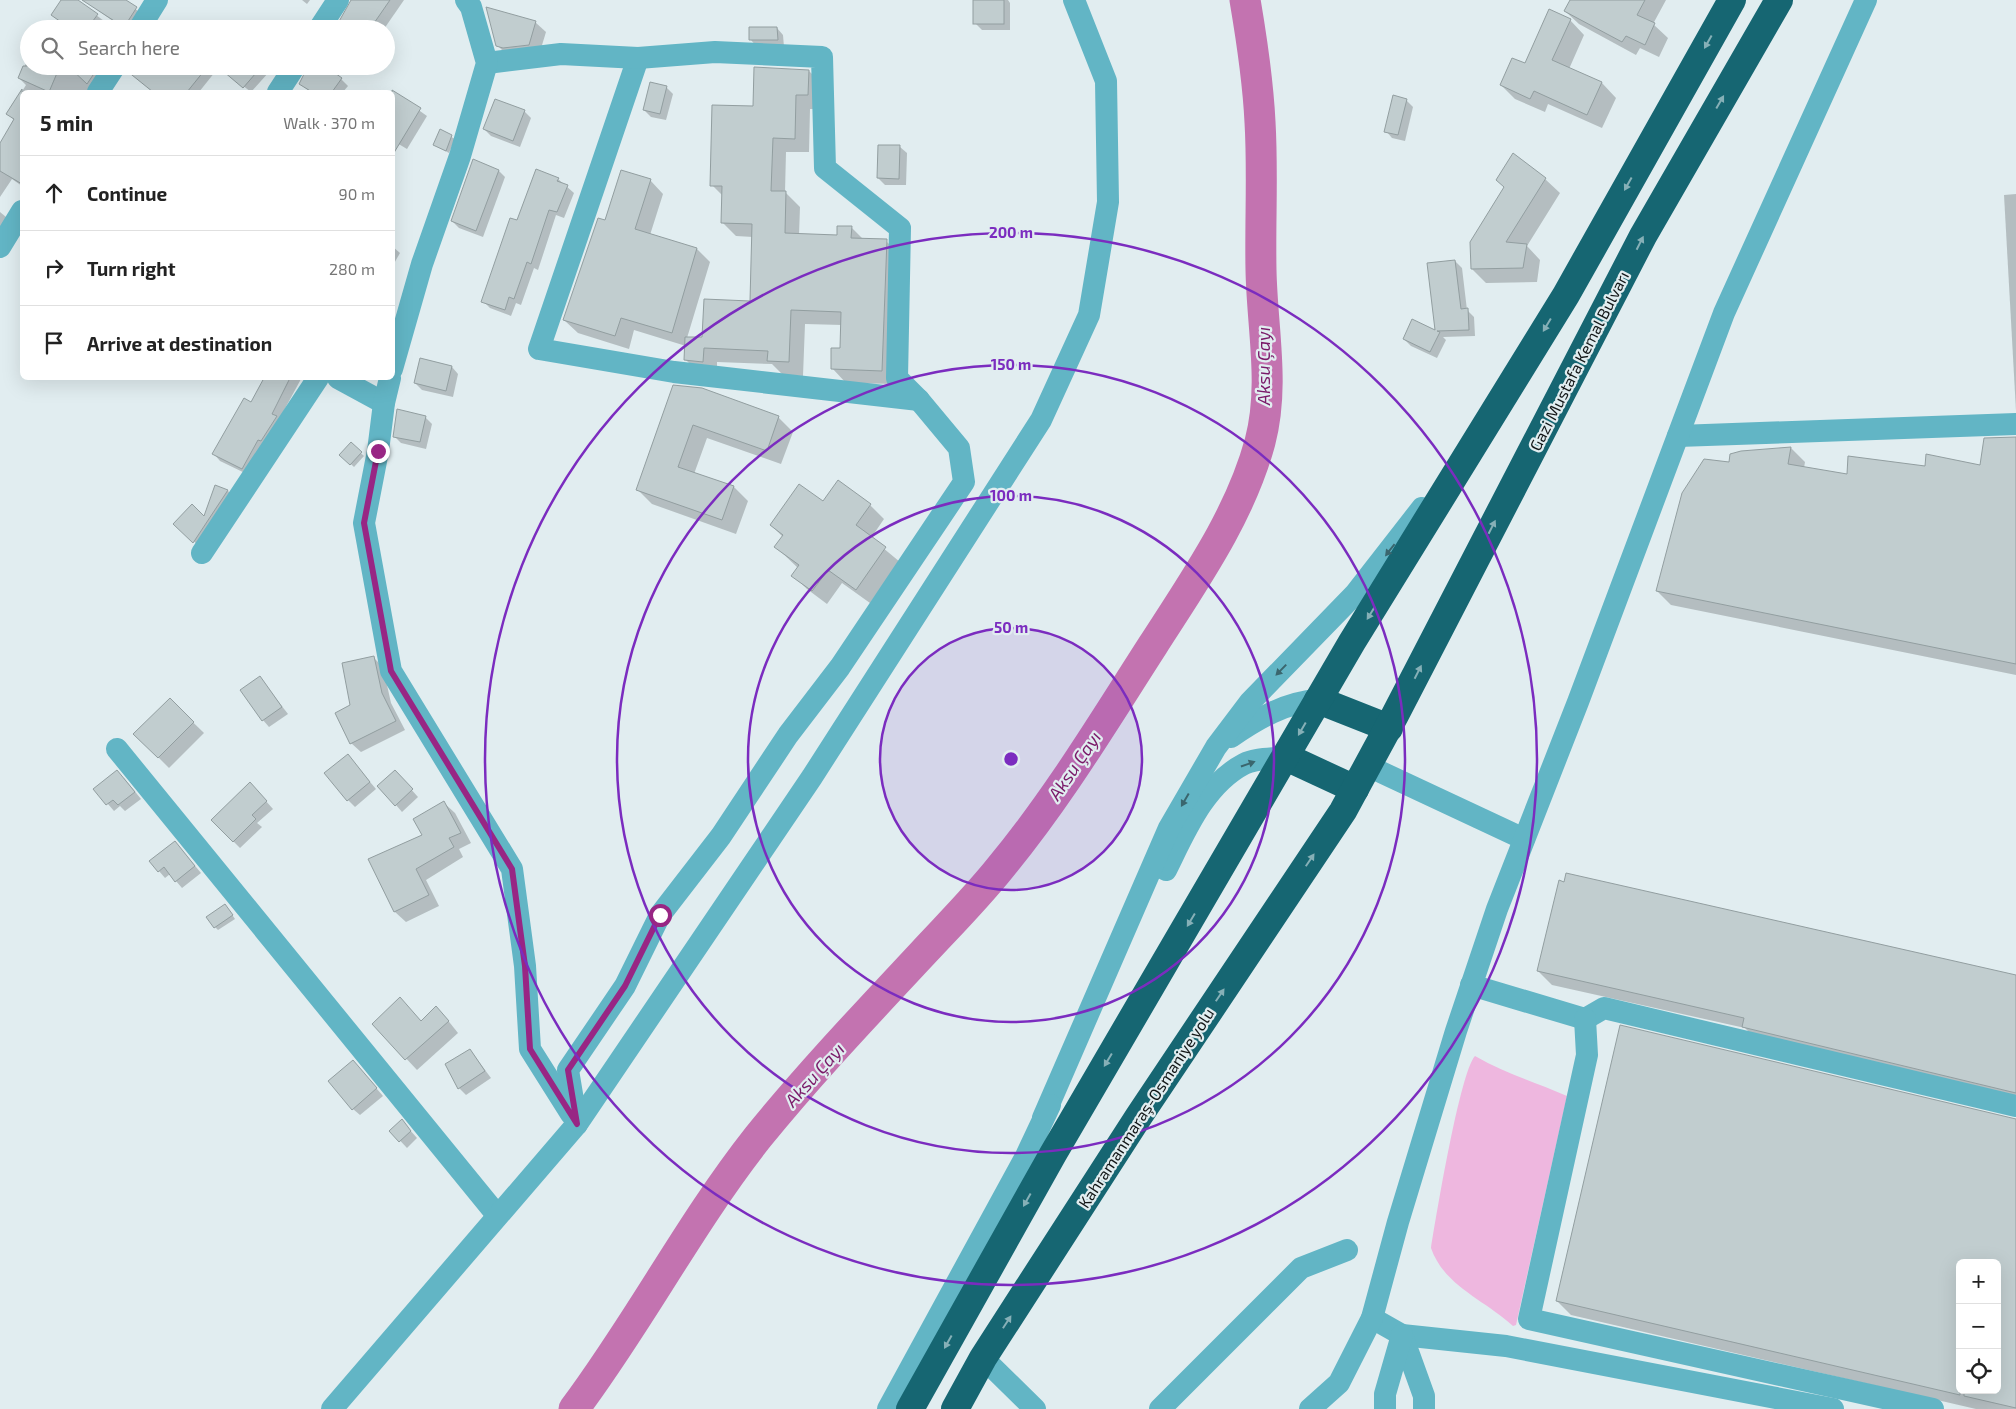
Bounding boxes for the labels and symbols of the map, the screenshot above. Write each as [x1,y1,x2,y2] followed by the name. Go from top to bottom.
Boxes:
[1703,36,1712,49] one-way arrow
[1716,96,1725,109] one-way arrow
[1624,177,1632,191] one-way arrow
[989,223,1033,241] text: 200 m
[1636,236,1644,250] one-way arrow
[1525,268,1632,454] street label: Gazi Mustafa Kemal Bulvarı
[1543,319,1552,332] one-way arrow
[1252,327,1275,406] water label: Aksu Çayı
[991,355,1031,373] text: 150 m
[367,440,390,463] route end
[990,486,1032,504] text: 100 m
[1488,520,1496,535] one-way arrow
[1384,543,1395,556] one-way arrow
[1366,606,1375,619] one-way arrow
[994,618,1028,636] text: 50 m
[1275,664,1287,676] one-way arrow
[1414,664,1422,679] one-way arrow
[1297,723,1306,736] one-way arrow
[1043,727,1106,805] water label: Aksu Çayı
[1002,750,1020,768] centre of rings
[1241,760,1256,768] one-way arrow
[1180,794,1189,807] one-way arrow
[1305,853,1315,867] one-way arrow
[649,904,672,927] route start
[1187,914,1196,927] one-way arrow
[1215,988,1224,1002] one-way arrow
[1074,1004,1218,1212] street label: Kahramanmaraş-Osmaniye yolu
[779,1038,849,1112] water label: Aksu Çayı
[1104,1053,1113,1066] one-way arrow
[1022,1194,1031,1207] one-way arrow
[1002,1315,1011,1328] one-way arrow
[943,1336,952,1349] one-way arrow

